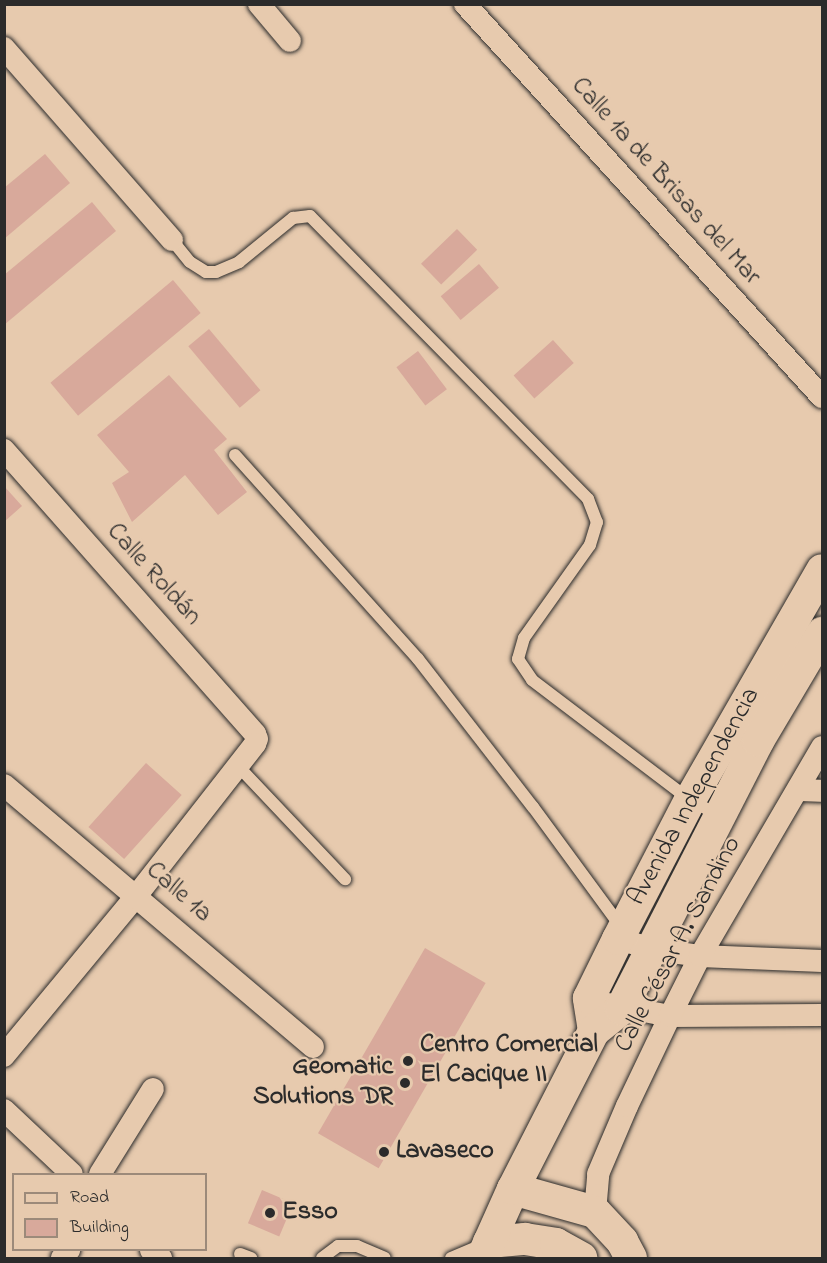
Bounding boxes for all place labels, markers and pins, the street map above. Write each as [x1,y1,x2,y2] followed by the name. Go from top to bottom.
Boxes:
[420,1030,598,1092] place label: Centro Comercial El Cacique II
[253,1052,393,1114] place label: Geomatic Solutions DR
[401,1054,415,1068] marker: Centro Comercial El Cacique II
[398,1076,412,1090] marker: Geomatic Solutions DR
[396,1136,494,1168] place label: Lavaseco
[377,1145,391,1159] marker: Lavaseco
[282,1197,338,1229] place label: Esso
[263,1206,277,1220] marker: Esso

